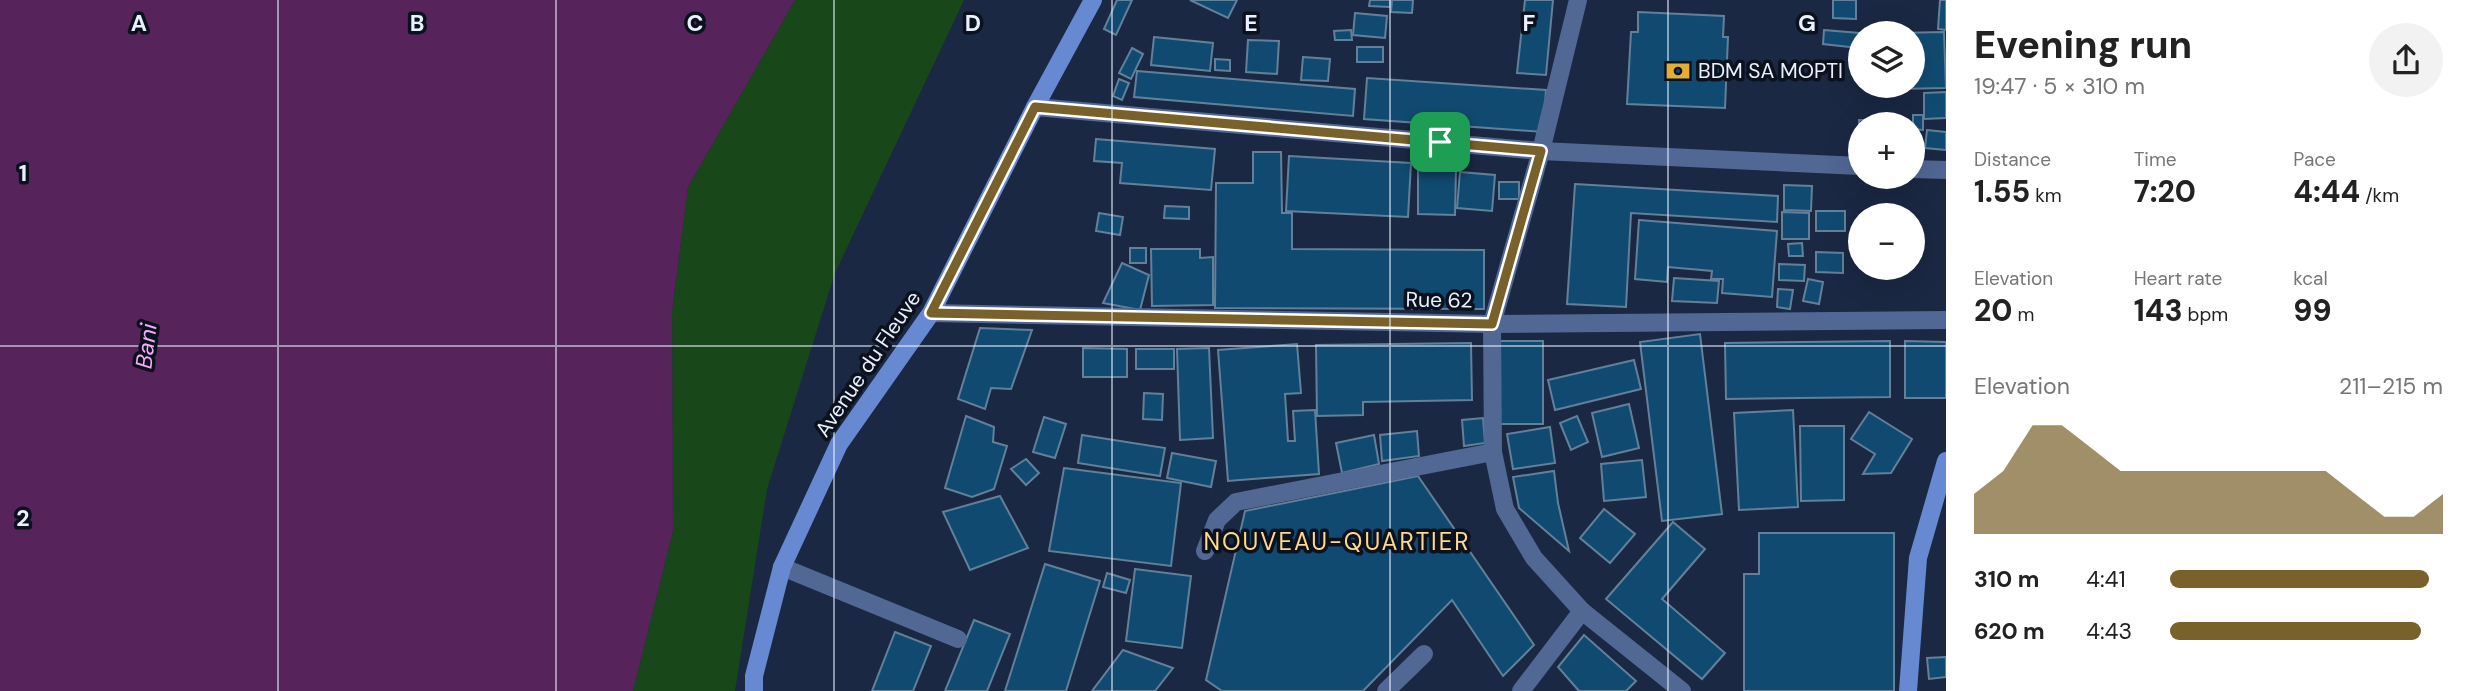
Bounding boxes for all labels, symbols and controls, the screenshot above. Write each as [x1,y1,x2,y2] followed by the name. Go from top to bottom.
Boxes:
[131,8,147,38] text: A
[410,8,424,38] text: B
[687,8,703,38] text: C
[965,8,981,38] text: D
[1244,8,1258,38] text: E
[1523,8,1536,38] text: F
[1798,8,1816,38] text: G
[1974,20,2192,70] text: Evening run
[1848,21,1925,280] map controls
[1848,21,1925,98] button: layers
[2369,23,2443,97] button: share
[1664,57,1692,85] bank icon: BDM SA MOPTI
[1698,57,1843,85] place label: BDM SA MOPTI
[1974,71,2145,101] text: 19:47 · 5 × 310 m
[1410,112,1470,172] pin
[1848,112,1925,189] button: +
[1421,123,1459,161] icon: arrive
[1974,147,2051,172] text: Distance
[2134,147,2177,172] text: Time
[2293,147,2336,172] text: Pace
[19,158,27,188] text: 1
[1974,172,2030,211] text: 1.55
[2134,172,2196,211] text: 7:20
[2293,172,2360,211] text: 4:44
[2030,183,2062,208] text: km
[2360,183,2399,208] text: /km
[1848,203,1925,280] button: −
[1974,266,2053,291] text: Elevation
[2134,266,2222,291] text: Heart rate
[2293,266,2328,291] text: kcal
[1405,285,1473,315] street label: Rue 62
[809,286,927,442] street label: Avenue du Fleuve
[1974,291,2012,330] text: 20
[2134,291,2183,330] text: 143
[2293,291,2331,330] text: 99
[2012,302,2034,327] text: m
[2183,302,2228,327] text: bpm
[128,321,164,370] water label: Bani
[1974,371,2070,401] text: Elevation
[2339,371,2443,401] text: 211–215 m
[16,503,30,533] text: 2
[1203,526,1471,557] district label: NOUVEAU-QUARTIER
[1974,564,2039,594] text: 310 m
[2086,564,2126,594] text: 4:41
[1974,616,2045,646] text: 620 m
[2086,616,2132,646] text: 4:43

